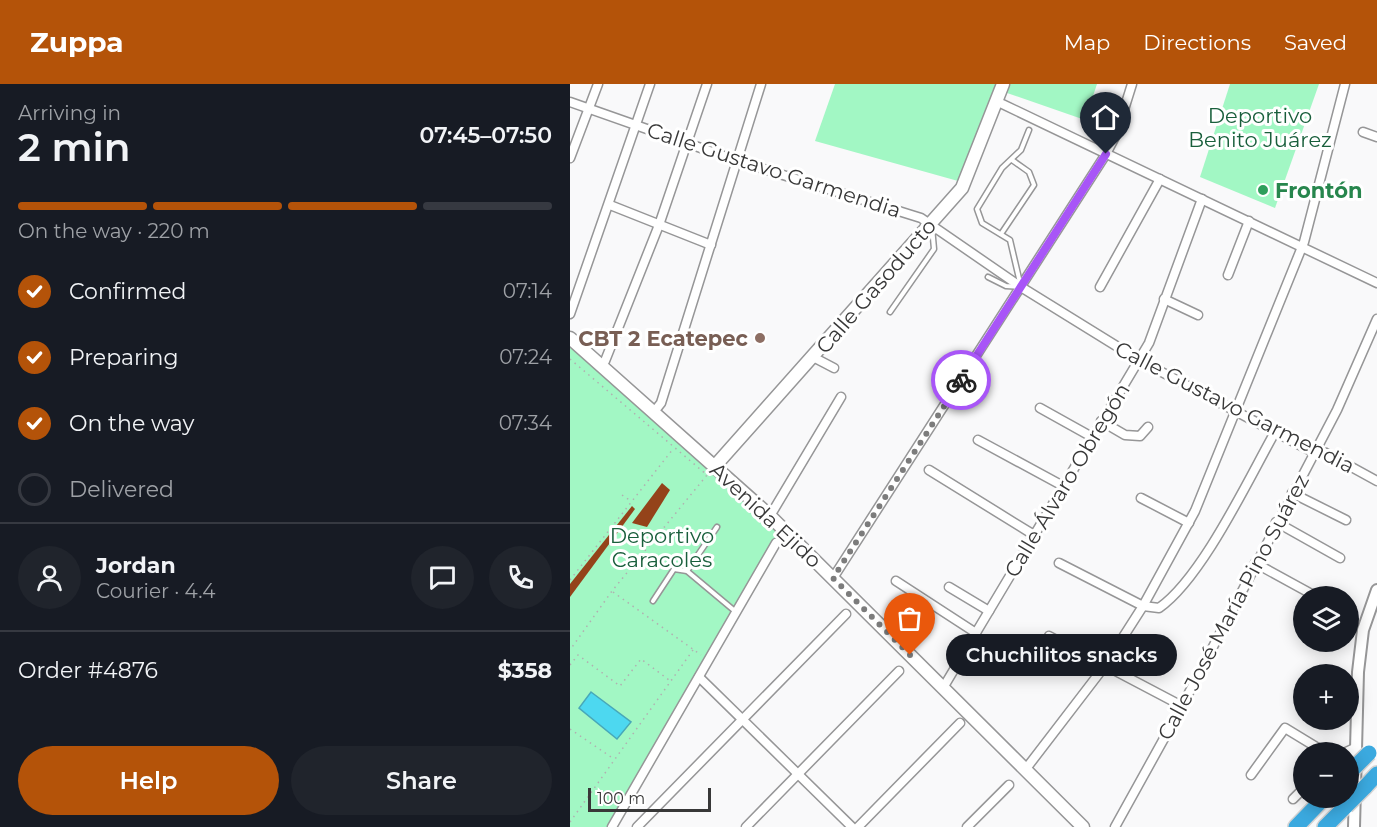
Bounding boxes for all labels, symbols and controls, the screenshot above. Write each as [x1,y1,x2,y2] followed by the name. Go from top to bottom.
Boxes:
[30,25,124,59] text: Zuppa
[1064,30,1110,55] text: Map
[1143,30,1251,55] text: Directions
[1284,30,1347,55] text: Saved
[1080,92,1131,154] pin
[18,101,121,125] text: Arriving in
[1089,101,1122,134] icon: home
[1188,103,1332,152] park label: Deportivo Benito Juárez
[644,117,904,223] street label: Calle Gustavo Garmendia
[419,122,552,149] text: 07:45–07:50
[18,123,131,171] text: 2 min
[1275,178,1362,203] place label: Frontón
[1256,183,1270,197] marker: Frontón
[811,214,941,358] street label: Calle Gasoducto
[18,219,210,243] text: On the way · 220 m
[18,275,51,308] icon: check
[69,278,186,305] text: Confirmed
[503,279,552,303] text: 07:14
[578,326,749,351] place label: CBT 2 Ecatepec
[753,331,767,345] marker: CBT 2 Ecatepec
[1111,336,1359,478] street label: Calle Gustavo Garmendia
[18,341,51,374] icon: check
[69,344,178,371] text: Preparing
[499,345,552,369] text: 07:24
[931,350,991,410] courier
[945,364,978,397] icon: bike
[999,378,1135,582] street label: Calle Álvaro Obregón
[18,407,51,440] icon: check
[69,410,194,437] text: On the way
[499,411,552,435] text: 07:34
[705,457,827,573] street label: Avenida Ejido
[1152,470,1314,744] street label: Calle José María Pino Suárez
[69,476,174,503] text: Delivered
[610,523,714,572] park label: Deportivo Caracoles
[18,546,81,609] button: person
[411,546,474,609] button: chat
[489,546,552,609] button: phone
[96,552,176,579] text: Jordan
[96,579,215,603] text: Courier · 4.4
[1293,586,1359,808] map controls
[1293,586,1359,652] button: layers
[884,593,935,655] pin
[893,602,926,635] icon: bag
[946,634,1177,676] callout: Chuchilitos snacks
[966,643,1157,667] text: Chuchilitos snacks
[18,657,158,684] text: Order #4876
[498,657,552,684] text: $358
[1293,664,1359,730] button: +
[1293,742,1359,808] button: −
[18,746,279,815] button: Help
[291,746,552,815] button: Share
[588,785,711,812] scale bar
[597,789,645,808] text: 100 m

